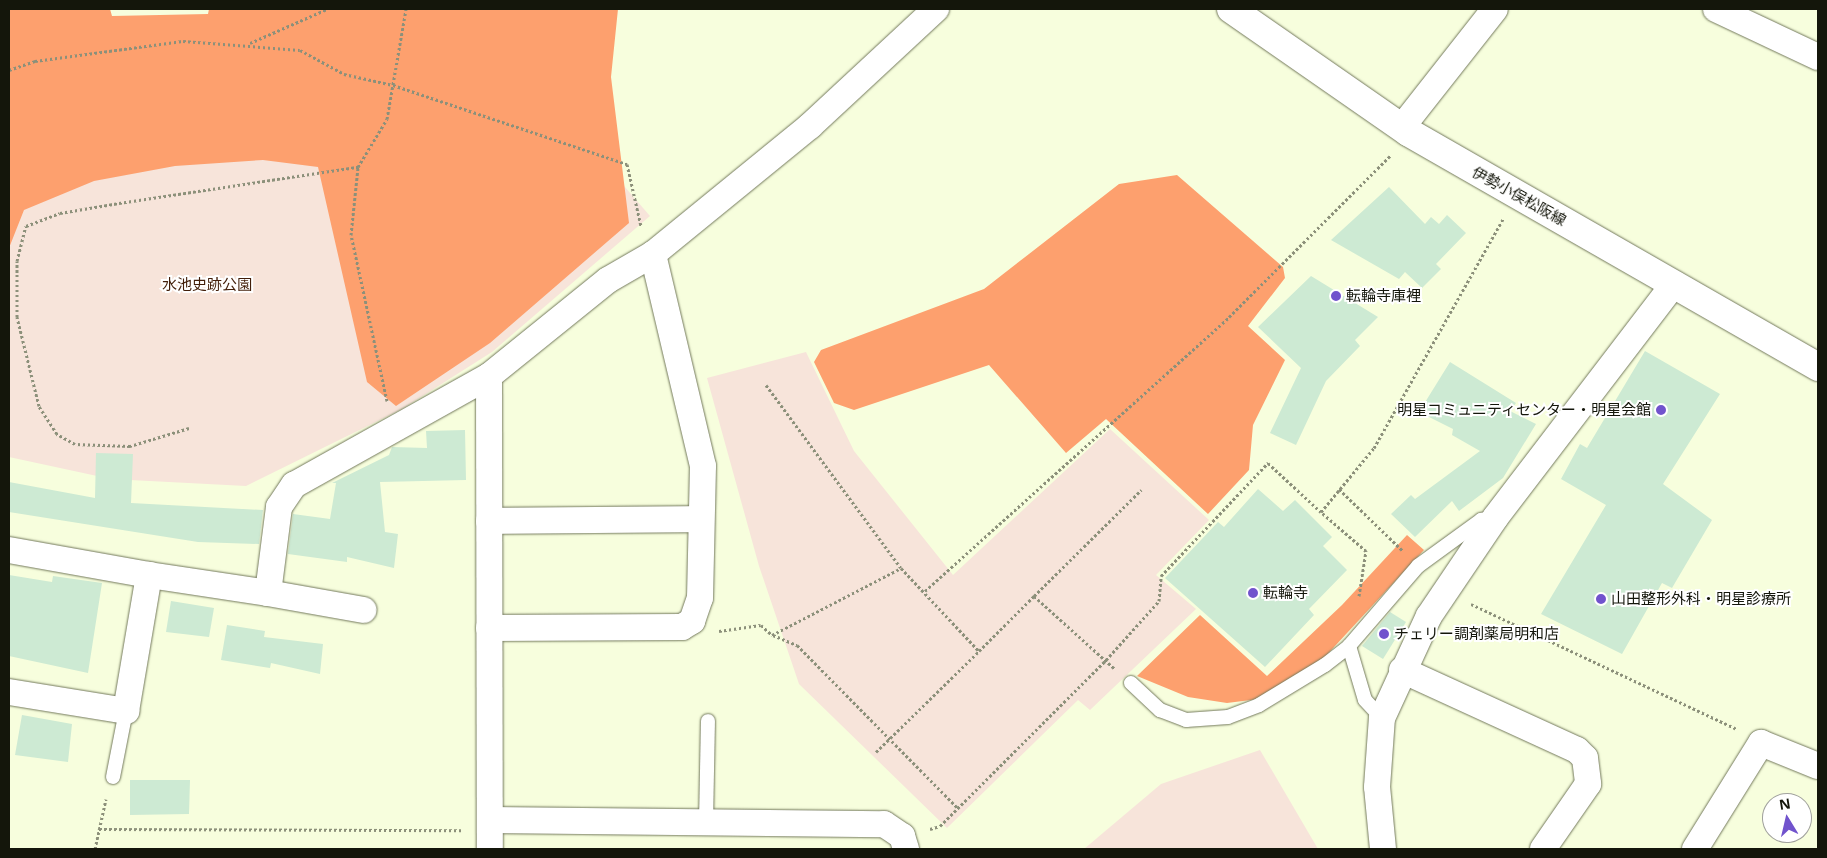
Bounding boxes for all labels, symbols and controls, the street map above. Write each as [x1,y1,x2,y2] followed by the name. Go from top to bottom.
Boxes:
[1469,163,1569,229] street label: 伊勢小俣松阪線
[162,276,252,294] park label: 水池史跡公園
[1346,287,1421,305] place label: 転輪寺庫裡
[1330,290,1342,302] marker: 転輪寺庫裡
[1396,401,1651,419] place label: 明星コミュニティセンター・明星会館
[1655,404,1667,416] marker: 明星コミュニティセンター・明星会館
[1263,584,1308,602] place label: 転輪寺
[1247,587,1259,599] marker: 転輪寺
[1611,590,1791,608] place label: 山田整形外科・明星診療所
[1595,593,1607,605] marker: 山田整形外科・明星診療所
[1394,625,1559,643] place label: チェリー調剤薬局明和店
[1378,628,1390,640] marker: チェリー調剤薬局明和店
[1762,793,1812,843] north arrow
[1778,793,1792,814] text: N

